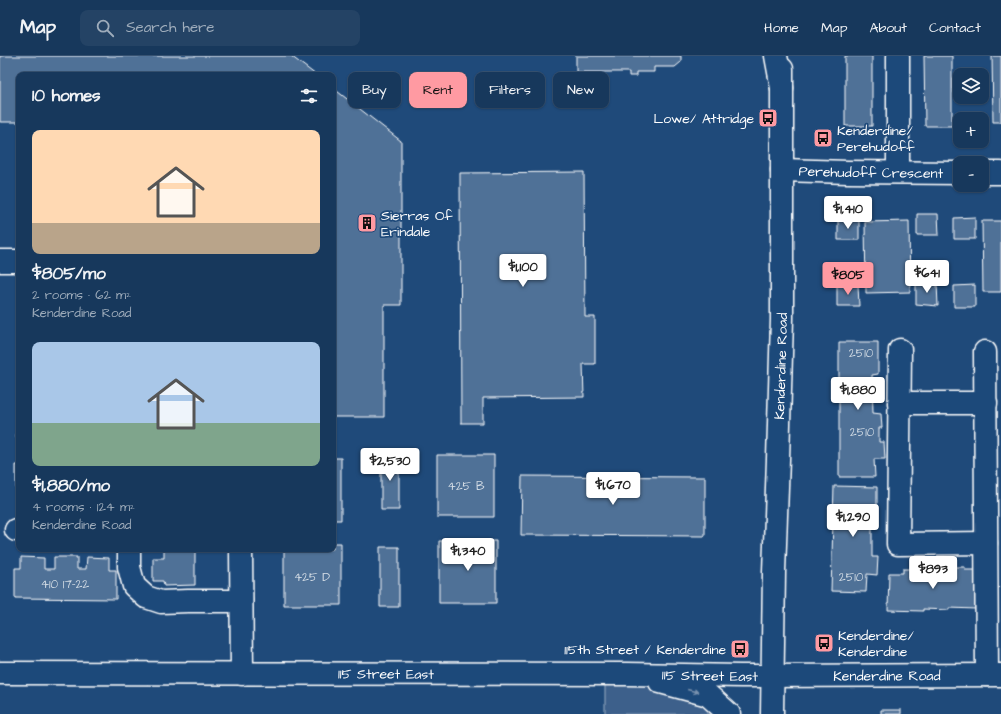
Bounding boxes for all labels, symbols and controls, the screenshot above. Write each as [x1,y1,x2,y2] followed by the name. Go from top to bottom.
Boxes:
[80,10,360,46] search box
[20,14,56,41] text: Map
[94,17,116,39] icon: search
[126,17,215,38] text: Search here
[764,18,799,38] text: Home
[821,18,847,38] text: Map
[869,18,907,38] text: About
[929,18,981,38] text: Contact
[953,68,989,192] map controls
[953,68,989,104] button: layers
[348,72,401,108] chip: Buy
[409,72,467,108] chip: Rent
[475,72,545,108] chip: Filters
[553,72,609,108] chip: New
[32,84,101,108] text: 10 homes
[298,85,320,107] icon: filters
[757,107,779,129] bus stop icon: Lowe/ Attridge
[653,109,754,129] place label: Lowe/ Attridge
[953,112,989,148] button: +
[837,121,915,157] place label: Kenderdine/ Perehudoff
[812,127,834,149] bus stop icon: Kenderdine/ Perehudoff
[140,156,212,228] icon: home
[953,156,989,192] button: −
[798,162,944,184] street label: Perehudoff Crescent
[815,196,881,230] pin: $1,410
[833,200,863,218] text: $1,410
[381,206,453,242] place label: Sierras Of Erindale
[356,212,378,234] building icon: Sierras Of Erindale
[490,254,556,288] pin: $1,100
[508,258,538,276] text: $1,100
[903,260,951,294] pin: $641
[32,262,106,286] text: $805/mo
[824,262,872,296] pin: $805
[914,264,940,282] text: $641
[831,266,865,284] text: $805
[32,286,131,304] text: 2 rooms · 62 m²
[32,304,132,322] text: Kenderdine Road
[770,313,793,420] street label: Kenderdine Road
[849,345,874,362] house number: 2510
[140,368,212,440] icon: home
[825,377,891,411] pin: $1,880
[840,381,876,399] text: $1,880
[850,424,875,441] house number: 2510
[357,448,423,482] pin: $2,530
[369,452,411,470] text: $2,530
[580,472,646,506] pin: $1,670
[32,474,110,498] text: $1,880/mo
[595,476,631,494] text: $1,670
[448,478,485,495] house number: 425 B
[32,498,135,516] text: 4 rooms · 124 m²
[820,504,886,538] pin: $1,290
[836,508,870,526] text: $1,290
[32,516,132,534] text: Kenderdine Road
[435,538,501,572] pin: $1,340
[451,542,485,560] text: $1,340
[909,556,957,590] pin: $893
[918,560,948,578] text: $893
[294,569,330,586] house number: 425 D
[839,569,864,586] house number: 2510
[41,576,89,593] house number: 410 17-22
[838,626,914,662] place label: Kenderdine/ Kenderdine
[813,632,835,654] bus stop icon: Kenderdine/ Kenderdine
[729,638,751,660] bus stop icon: 115th Street / Kenderdine
[564,640,726,660] place label: 115th Street / Kenderdine
[338,665,434,685] street label: 115 Street East
[662,666,758,687] street label: 115 Street East
[833,666,941,687] street label: Kenderdine Road
[687,688,699,694] one-way arrow

